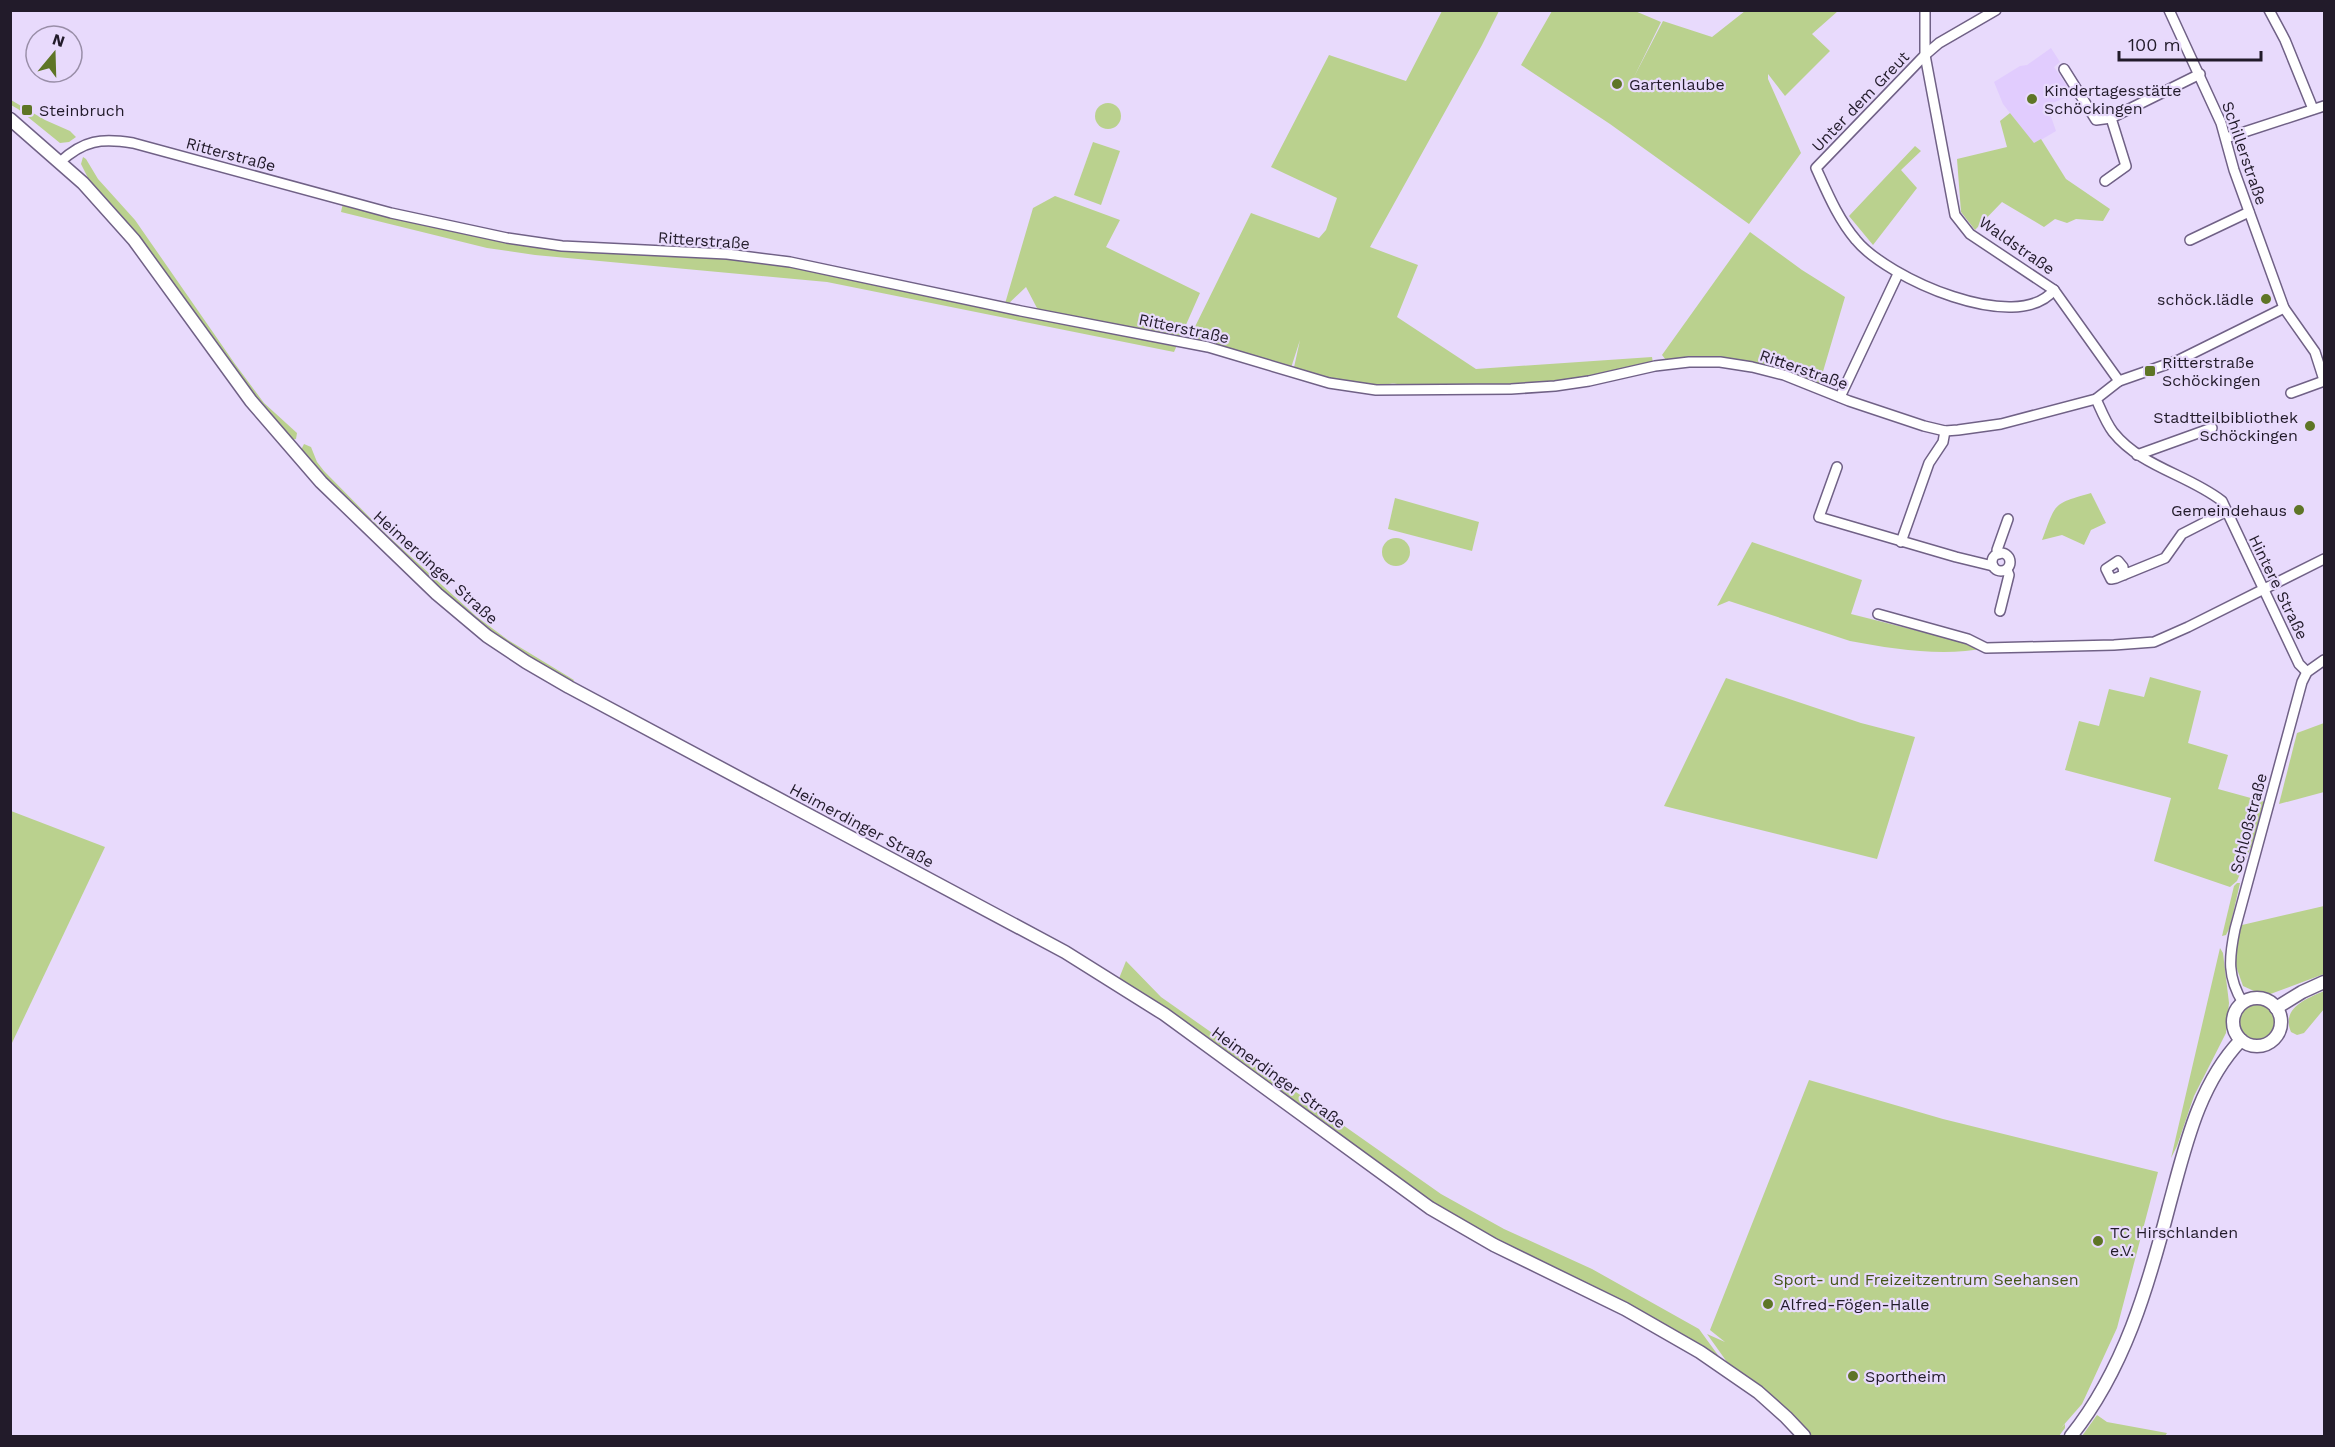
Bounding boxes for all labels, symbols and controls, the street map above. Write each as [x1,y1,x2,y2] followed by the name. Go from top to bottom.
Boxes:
[24,24,84,84] north arrow
[2119,24,2262,62] scale bar
[50,29,67,51] text: N
[2128,34,2181,55] text: 100 m
[1808,47,1913,156] street label: Unter dem Greut
[1629,75,1725,94] place label: Gartenlaube
[1610,77,1624,91] marker: Gartenlaube
[2044,81,2181,118] place label: Kindertagesstätte Schöckingen
[2025,92,2039,106] marker: Kindertagesstätte Schöckingen
[2218,99,2271,207] street label: Schillerstraße
[39,101,125,120] place label: Steinbruch
[20,103,34,117] marker: Steinbruch
[184,133,278,176] street label: Ritterstraße
[1975,212,2058,279] street label: Waldstraße
[657,228,751,253] street label: Ritterstraße
[2157,290,2254,309] place label: schöck.lädle
[2259,292,2273,306] marker: schöck.lädle
[1137,310,1231,347] street label: Ritterstraße
[1757,345,1851,393] street label: Ritterstraße
[2162,353,2261,390] place label: Ritterstraße Schöckingen
[2143,364,2157,378] marker: Ritterstraße Schöckingen
[2153,408,2298,445] place label: Stadtteilbibliothek Schöckingen
[2303,419,2317,433] marker: Stadtteilbibliothek Schöckingen
[2171,501,2287,520] place label: Gemeindehaus
[2292,503,2306,517] marker: Gemeindehaus
[370,506,502,628] street label: Heimerdinger Straße
[2245,532,2312,643] street label: Hintere Straße
[2226,771,2271,875] street label: Schloßstraße
[786,779,937,872] street label: Heimerdinger Straße
[1208,1022,1349,1132] street label: Heimerdinger Straße
[2110,1223,2238,1260] place label: TC Hirschlanden e.V.
[2091,1234,2105,1248] marker: TC Hirschlanden e.V.
[1773,1270,2079,1289] park label: Sport- und Freizeitzentrum Seehansen
[1780,1295,1929,1314] place label: Alfred-Fögen-Halle
[1761,1297,1775,1311] marker: Alfred-Fögen-Halle
[1865,1367,1946,1386] place label: Sportheim
[1846,1369,1860,1383] marker: Sportheim

